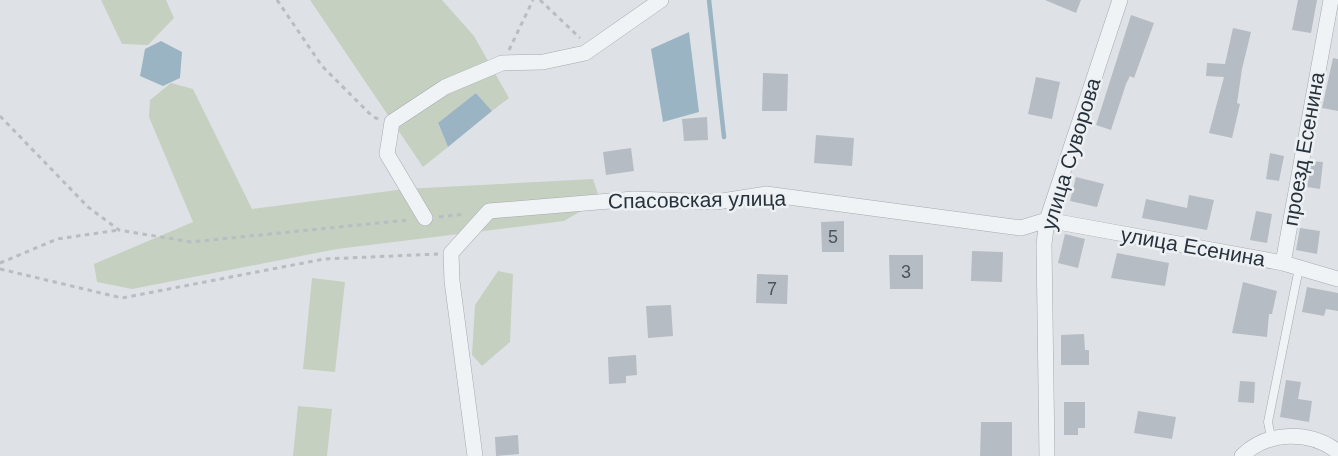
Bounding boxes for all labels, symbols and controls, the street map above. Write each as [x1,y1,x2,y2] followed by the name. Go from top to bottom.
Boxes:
[1279,70,1328,228] street label: проезд Есенина
[1036,75,1105,233] street label: улица Суворова
[608,186,787,213] street label: Спасовская улица
[1119,222,1267,271] street label: улица Есенина
[828,227,838,247] house number: 5
[901,262,911,282] house number: 3
[767,279,777,299] house number: 7

